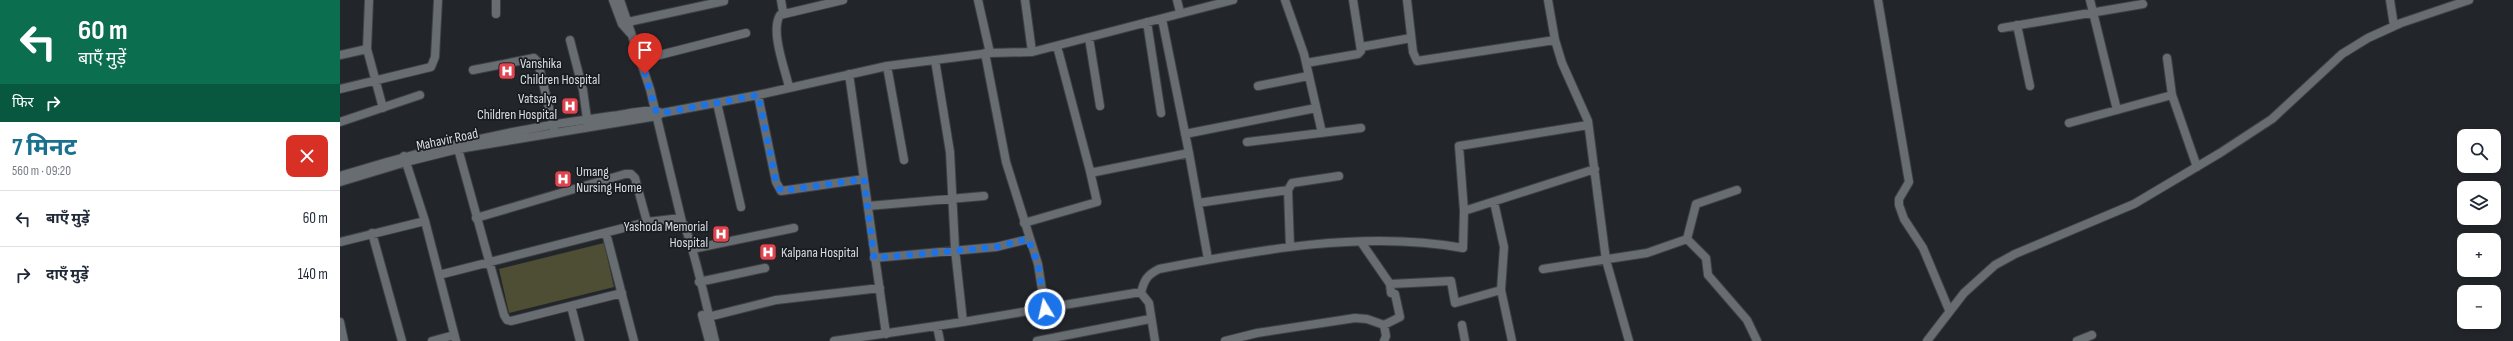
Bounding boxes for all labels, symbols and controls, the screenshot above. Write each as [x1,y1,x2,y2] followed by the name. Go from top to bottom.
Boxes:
[78,14,127,47] text: 60 m
[12,16,64,68] icon: left
[628,33,662,74] pin
[634,39,656,61] icon: arrive
[78,48,126,69] text: बाएँ मुड़ें
[520,55,600,88] place label: Vanshika Children Hospital
[497,61,517,81] hospital icon: Vanshika Children Hospital
[477,90,557,123] place label: Vatsalya Children Hospital
[42,92,64,114] icon: right
[12,93,34,112] text: फिर
[560,96,580,116] hospital icon: Vatsalya Children Hospital
[415,125,480,154] street label: Mahavir Road
[2457,129,2501,329] map controls
[2457,129,2501,173] button: search
[12,133,77,162] text: 7 मिनट
[286,135,328,177] button: close
[12,163,71,179] text: 560 m · 09:20
[576,163,642,196] place label: Umang Nursing Home
[553,169,573,189] hospital icon: Umang Nursing Home
[2457,181,2501,225] button: layers
[12,208,34,230] icon: left
[46,209,89,228] text: बाएँ मुड़ें
[303,209,328,228] text: 60 m
[624,218,708,251] place label: Yashoda Memorial Hospital
[711,224,731,244] hospital icon: Yashoda Memorial Hospital
[2457,233,2501,277] button: +
[758,242,778,262] hospital icon: Kalpana Hospital
[781,244,859,261] place label: Kalpana Hospital
[12,264,34,286] icon: right
[46,265,89,284] text: दाएँ मुड़ें
[298,265,328,284] text: 140 m
[2457,285,2501,329] button: −
[1024,288,1066,330] position arrow

